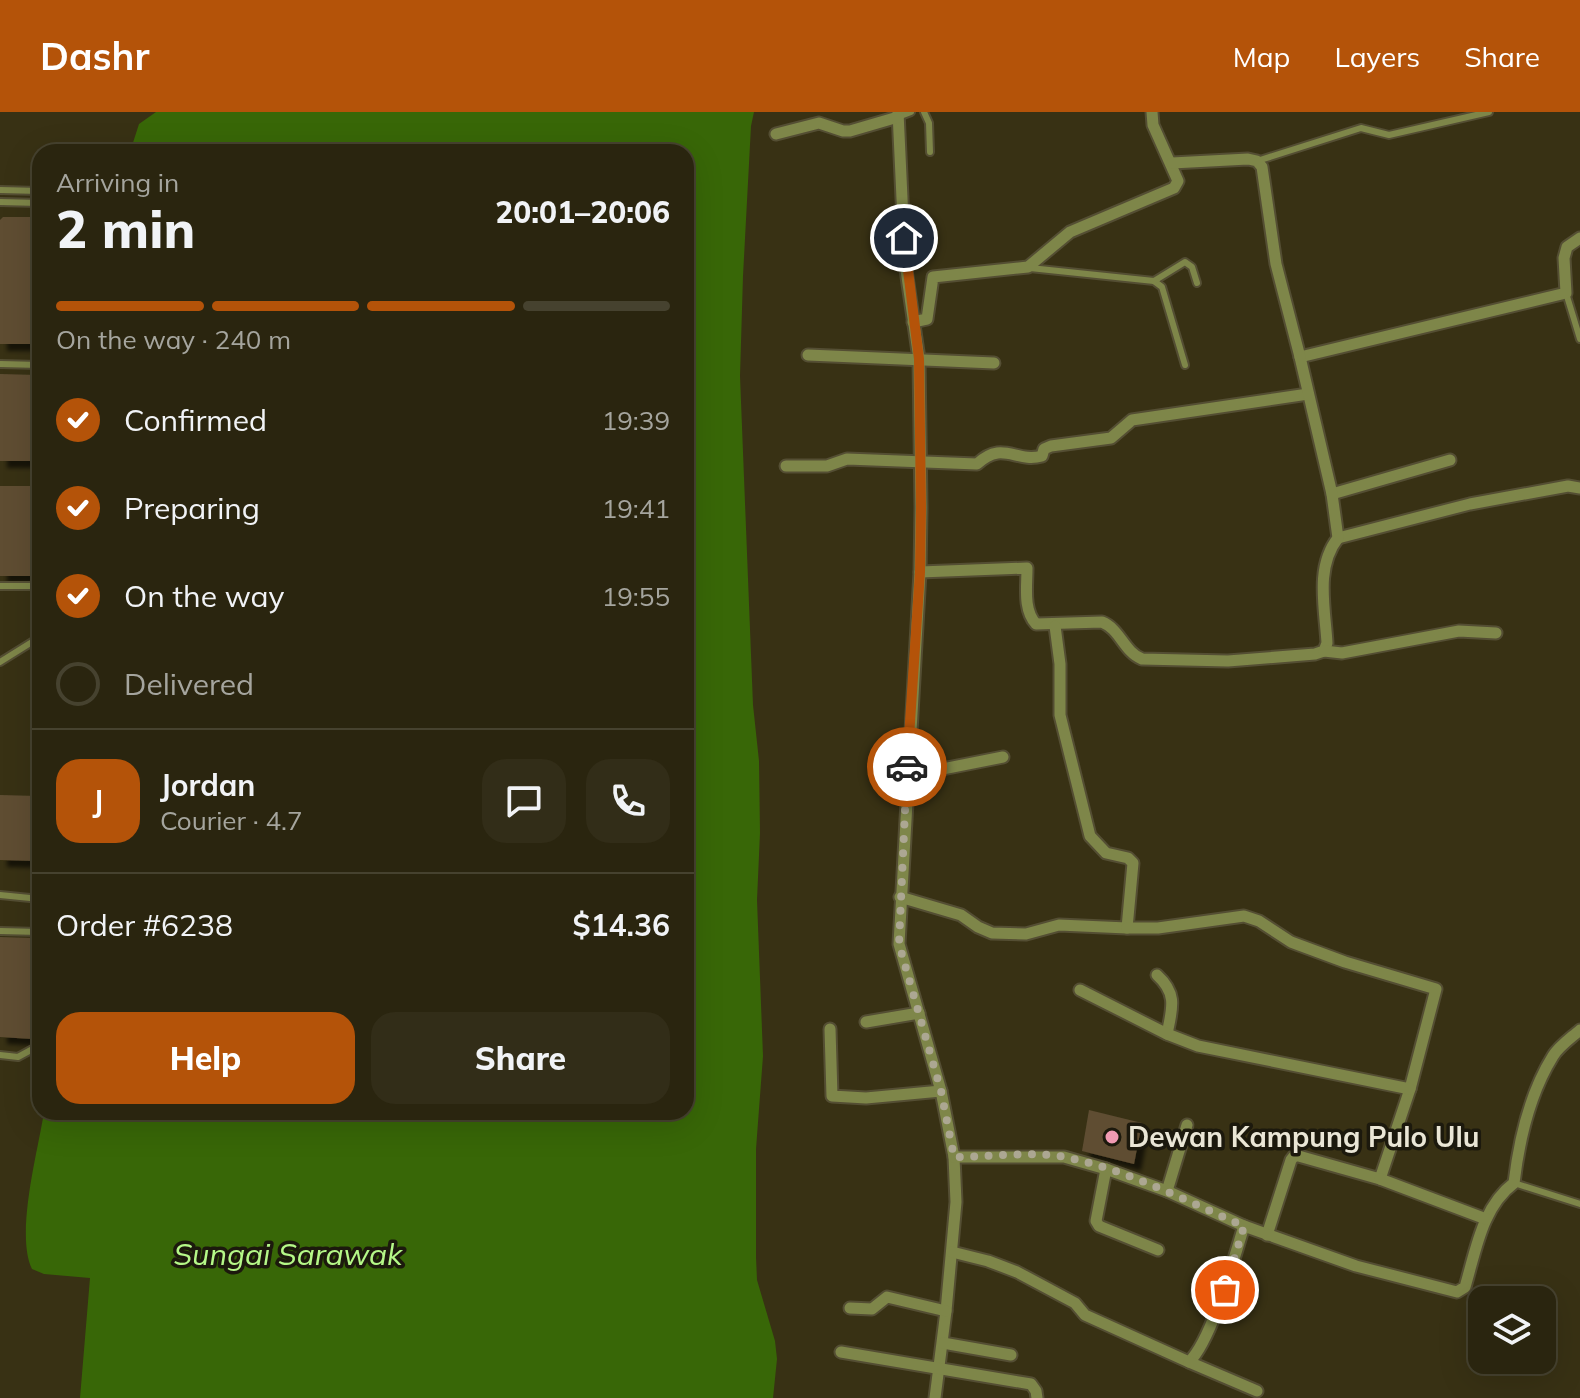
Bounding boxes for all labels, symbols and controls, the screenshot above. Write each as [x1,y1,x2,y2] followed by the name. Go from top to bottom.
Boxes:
[40,32,149,80] text: Dashr
[1233,39,1290,74] text: Map
[1334,39,1420,74] text: Layers
[1464,39,1540,74] text: Share
[56,166,179,199] text: Arriving in
[495,193,670,231] text: 20:01–20:06
[56,196,195,261] text: 2 min
[870,204,938,272] pin
[882,216,926,260] icon: home
[56,323,291,356] text: On the way · 240 m
[56,398,100,442] icon: check
[124,401,267,439] text: Confirmed
[602,404,670,437] text: 19:39
[56,486,100,530] icon: check
[124,489,260,527] text: Preparing
[602,492,670,525] text: 19:41
[56,574,100,618] icon: check
[124,577,284,615] text: On the way
[602,580,670,613] text: 19:55
[124,665,254,703] text: Delivered
[867,727,947,807] courier
[885,745,929,789] icon: car
[482,759,566,843] button: chat
[586,759,670,843] button: phone
[160,766,255,804] text: Jordan
[93,782,103,820] text: J
[160,804,303,837] text: Courier · 4.7
[56,906,233,944] text: Order #6238
[573,906,670,944] text: $14.36
[56,1012,355,1104] button: Help
[371,1012,670,1104] button: Share
[1128,1119,1479,1154] place label: Dewan Kampung Pulo Ulu
[1103,1128,1121,1146] marker: Dewan Kampung Pulo Ulu
[173,1235,404,1273] water label: Sungai Sarawak
[1191,1256,1259,1324] pin
[1203,1268,1247,1312] icon: bag
[1468,1286,1556,1374] map controls
[1468,1286,1556,1374] button: layers

